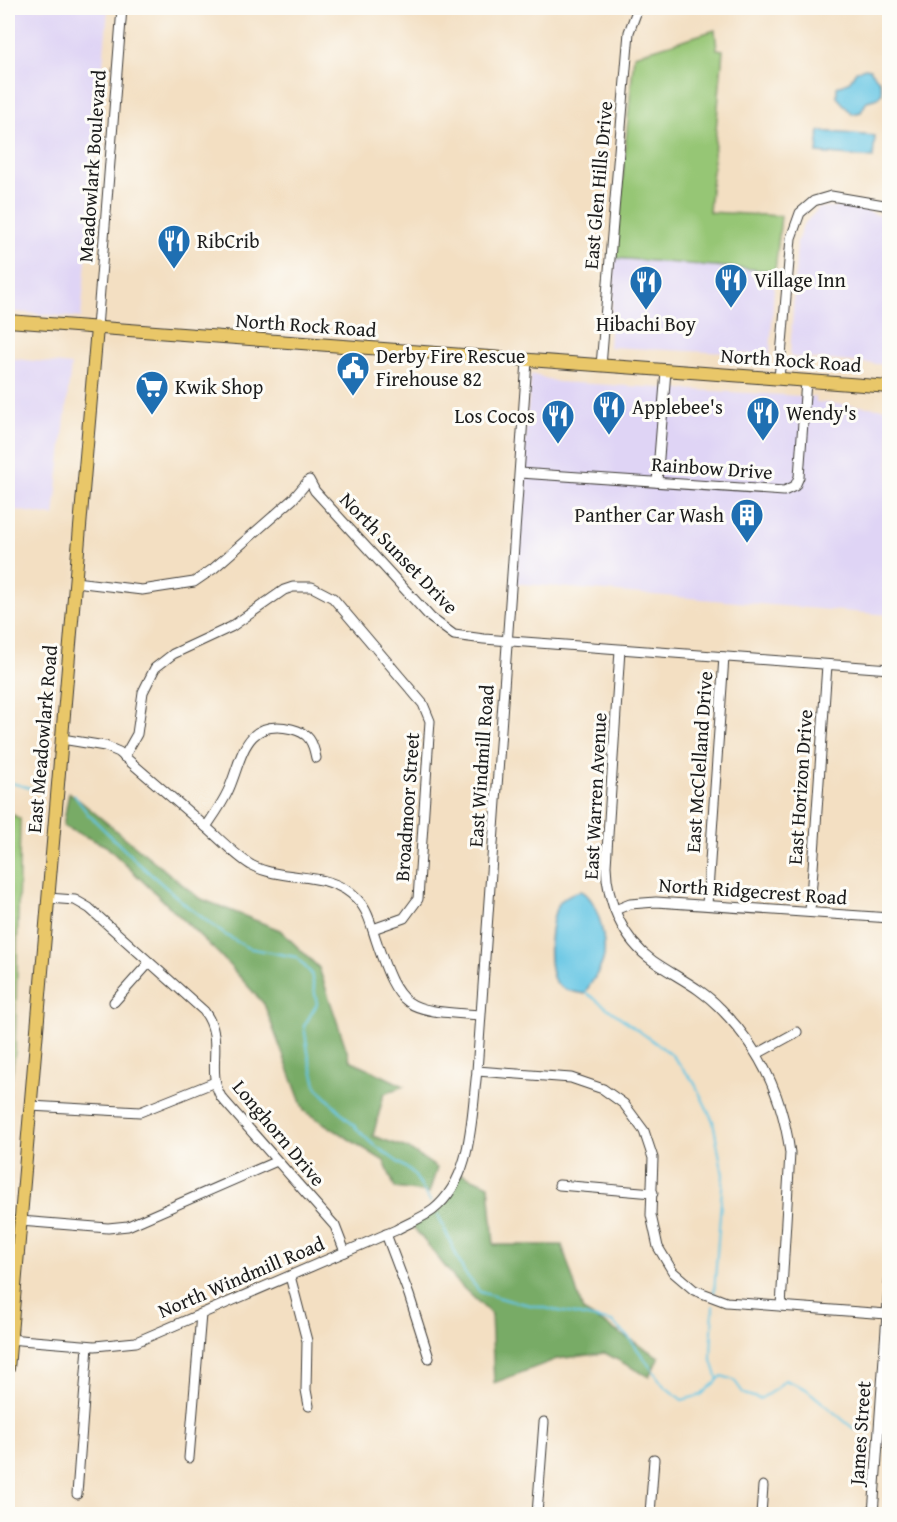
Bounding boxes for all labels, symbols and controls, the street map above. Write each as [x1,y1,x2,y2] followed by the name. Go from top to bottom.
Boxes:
[70,68,113,263] street label: Meadowlark Boulevard
[576,100,619,270] street label: East Glen Hills Drive
[156,223,192,270] restaurant icon: RibCrib
[197,226,260,255] place label: RibCrib
[713,262,749,309] restaurant icon: Village Inn
[628,264,664,311] restaurant icon: Hibachi Boy
[754,265,846,294] place label: Village Inn
[235,305,378,344] street label: North Rock Road
[596,309,696,338] place label: Hibachi Boy
[720,340,863,379] street label: North Rock Road
[376,341,526,393] place label: Derby Fire Rescue Firehouse 82
[335,350,371,397] public building icon: Derby Fire Rescue Firehouse 82
[134,369,170,416] supermarket icon: Kwik Shop
[175,372,263,401] place label: Kwik Shop
[591,389,627,436] restaurant icon: Applebee's
[632,392,723,421] place label: Applebee's
[745,395,781,442] restaurant icon: Wendy's
[540,398,576,445] restaurant icon: Los Cocos
[786,398,857,427] place label: Wendy's
[455,401,535,430] place label: Los Cocos
[650,449,774,486] street label: Rainbow Drive
[333,485,465,620] street label: North Sunset Drive
[729,497,765,544] building icon: Panther Car Wash
[574,500,724,529] place label: Panther Car Wash
[19,643,64,834] street label: East Meadowlark Road
[678,670,719,854] street label: East McClelland Drive
[460,683,501,848] street label: East Windmill Road
[780,708,819,866] street label: East Horizon Drive
[576,712,613,880] street label: East Warren Avenue
[387,731,426,883] street label: Broadmoor Street
[658,869,849,912] street label: North Ridgecrest Road
[226,1073,333,1192] street label: Longhorn Drive
[153,1228,329,1325] street label: North Windmill Road
[841,1380,878,1489] street label: James Street

